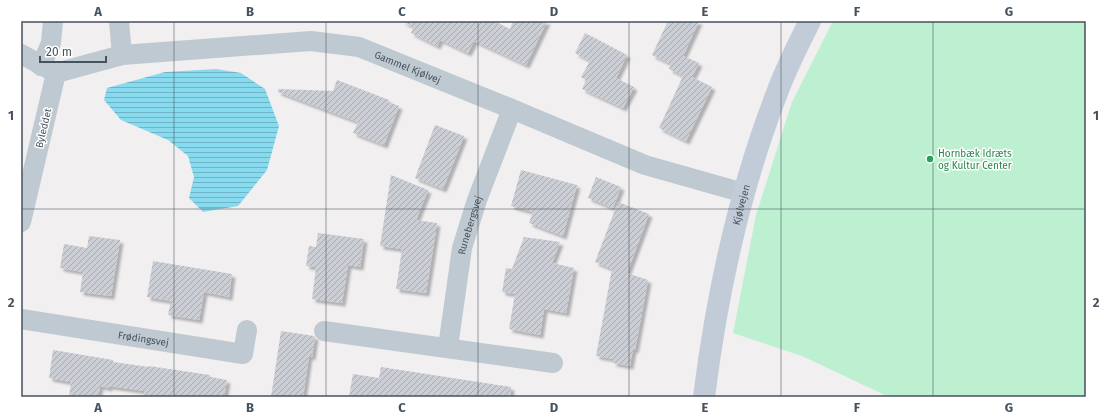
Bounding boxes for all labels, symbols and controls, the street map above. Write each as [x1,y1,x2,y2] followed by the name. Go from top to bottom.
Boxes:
[93,4,102,19] text: A
[246,4,254,19] text: B
[398,4,406,19] text: C
[550,4,559,19] text: D
[702,4,709,19] text: E
[854,4,861,19] text: F
[1005,4,1013,19] text: G
[40,38,106,64] scale bar
[46,45,72,59] text: 20 m
[373,49,443,87] street label: Gammel Kjølvej
[34,107,54,149] street label: Byleddet
[8,108,14,123] text: 1
[1093,108,1099,123] text: 1
[938,148,1012,172] place label: Hornbæk Idræts og Kultur Center
[925,154,935,164] marker: Hornbæk Idræts og Kultur Center
[731,183,753,227] street label: Kjølvejen
[456,194,485,255] street label: Runebergsvej
[8,295,15,310] text: 2
[1093,295,1100,310] text: 2
[117,329,170,349] street label: Frødingsvej
[93,400,102,415] text: A
[246,400,254,415] text: B
[398,400,406,415] text: C
[550,400,559,415] text: D
[702,400,709,415] text: E
[854,400,861,415] text: F
[1005,400,1013,415] text: G

